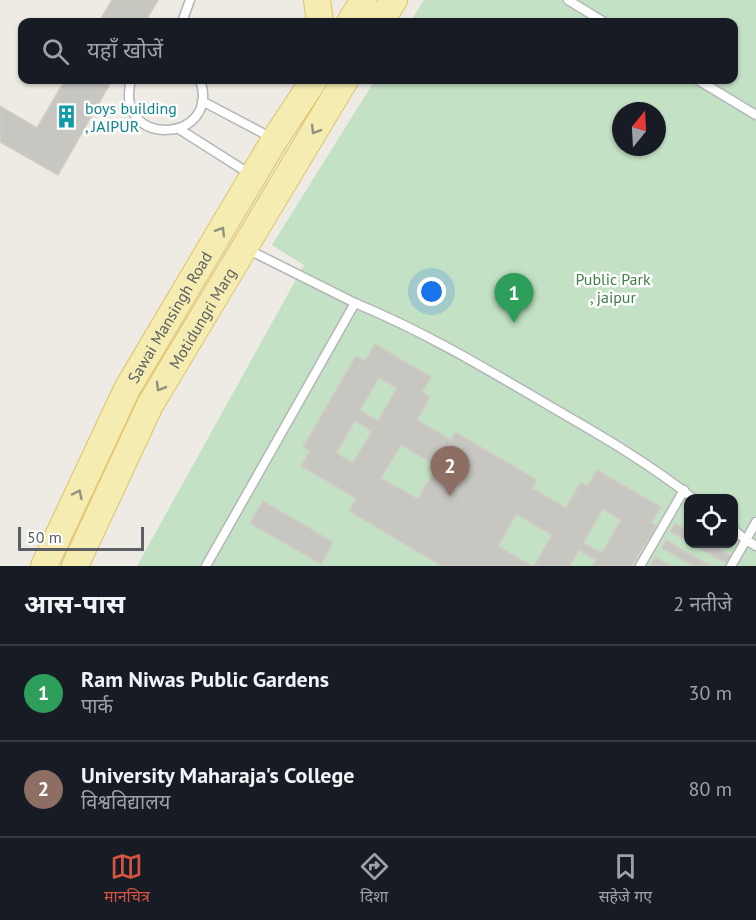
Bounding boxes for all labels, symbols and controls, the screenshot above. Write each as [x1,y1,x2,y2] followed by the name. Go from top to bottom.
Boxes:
[18,18,738,84] search box
[39,35,72,68] icon: search
[87,36,163,64] text: यहाँ खोजें
[85,98,177,136] place label: boys building , JAIPUR
[612,102,666,156] north arrow
[54,104,80,130] building icon: boys building , JAIPUR
[310,124,322,134] one-way arrow
[214,227,225,237] one-way arrow
[123,248,216,387] street label: Sawai Mansingh Road
[164,264,240,372] street label: Motidungri Marg
[575,269,651,307] park label: Public Park , jaipur
[494,274,534,323] pin: 1
[417,277,446,306] your location
[156,381,167,391] one-way arrow
[430,446,470,496] pin: 2
[71,490,83,501] one-way arrow
[684,494,738,548] map controls
[684,494,738,548] button: locate
[18,524,144,552] scale bar
[27,527,62,547] text: 50 m
[24,587,125,620] text: आस-पास
[673,591,732,617] text: 2 नतीजे
[81,665,329,693] text: Ram Niwas Public Gardens
[38,680,49,706] text: 1
[689,680,732,706] text: 30 m
[81,693,113,719] text: पार्क
[81,761,354,789] text: University Maharaja's College
[38,776,49,802] text: 2
[689,776,732,802] text: 80 m
[81,789,170,815] text: विश्वविद्यालय
[104,850,150,909] tab: मानचित्र
[358,850,391,909] tab: दिशा
[599,850,652,909] tab: सहेजे गए

